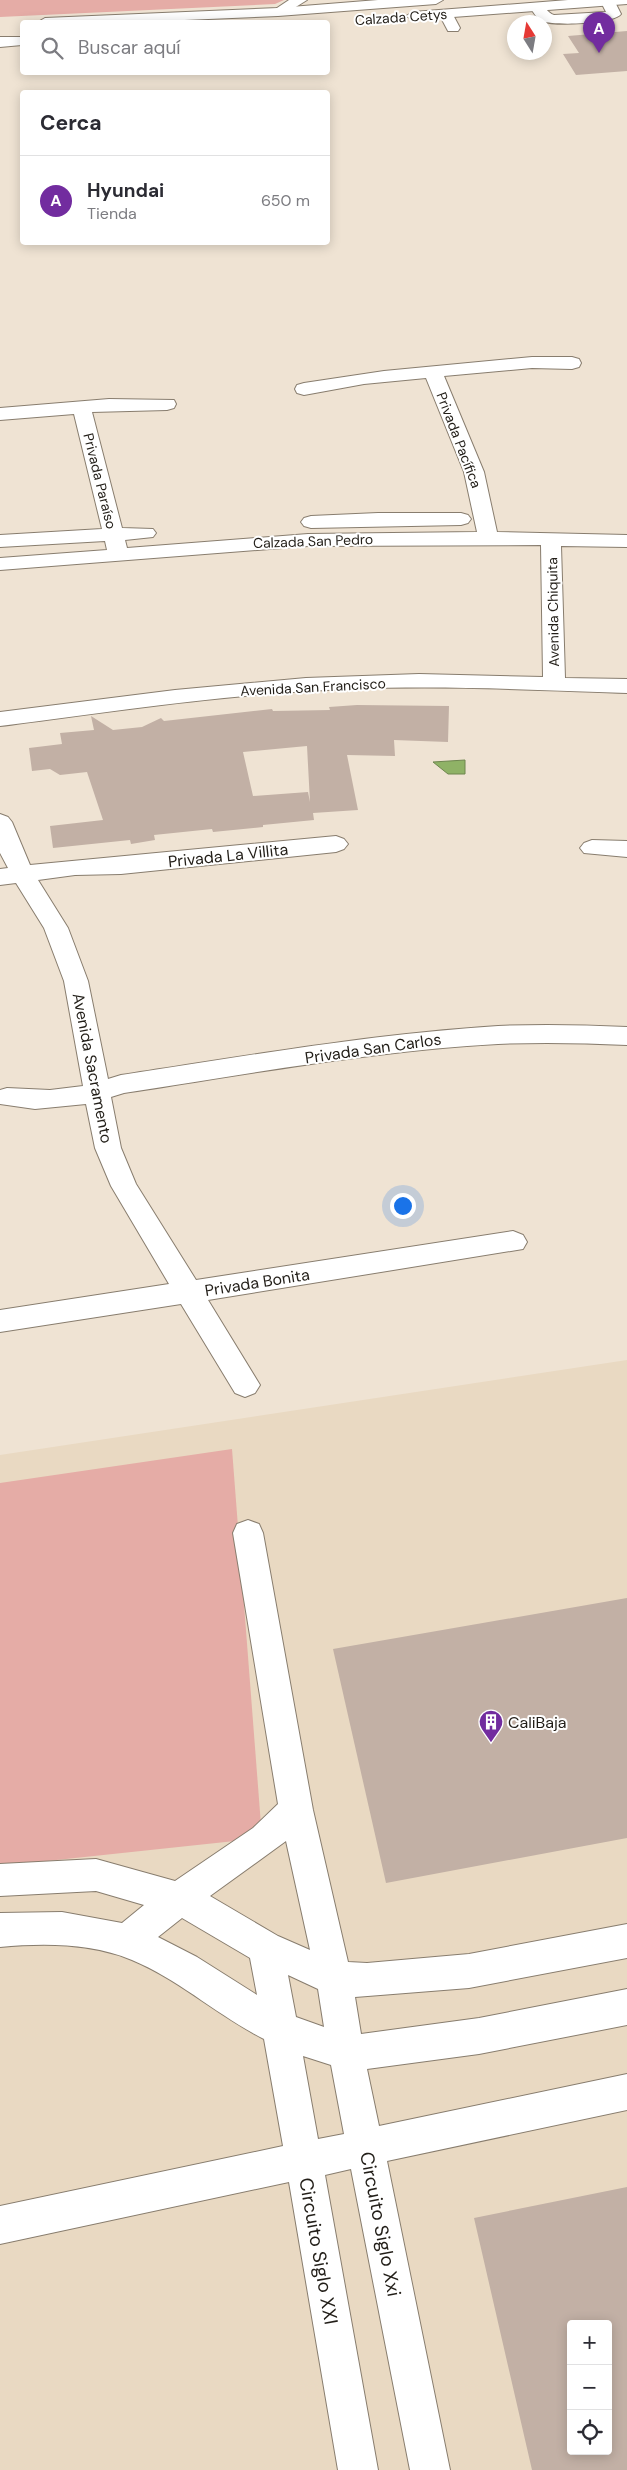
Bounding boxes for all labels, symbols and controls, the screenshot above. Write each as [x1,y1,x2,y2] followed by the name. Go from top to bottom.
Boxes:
[354,5,448,29] street label: Calzada Cetys
[583,12,615,53] pin: A
[507,15,552,60] north arrow
[20,20,330,75] search box
[38,34,66,62] icon: search
[78,35,181,60] text: Buscar aquí
[40,109,102,137] text: Cerca
[87,178,164,203] text: Hyundai
[50,190,62,211] text: A
[261,190,310,211] text: 650 m
[87,203,137,224] text: Tienda
[432,389,486,491] street label: Privada Pacífica
[79,431,121,531] street label: Privada Paraíso
[253,530,373,552] street label: Calzada San Pedro
[543,557,563,667] street label: Avenida Chiquita
[240,674,386,700] street label: Avenida San Francisco
[167,839,289,872] street label: Privada La Villita
[68,991,117,1145] street label: Avenida Sacramento
[304,1029,443,1068] street label: Privada San Carlos
[390,1193,416,1219] your location
[203,1264,311,1301] street label: Privada Bonita
[478,1709,504,1743] building icon: CaliBaja
[508,1712,567,1733] place label: CaliBaja
[354,2150,407,2299] street label: Circuito Siglo Xxi
[293,2176,344,2327] street label: Circuito Siglo XXI
[567,2320,612,2455] map controls
[567,2320,612,2365] button: +
[567,2365,612,2410] button: −
[567,2410,612,2455] button: locate

